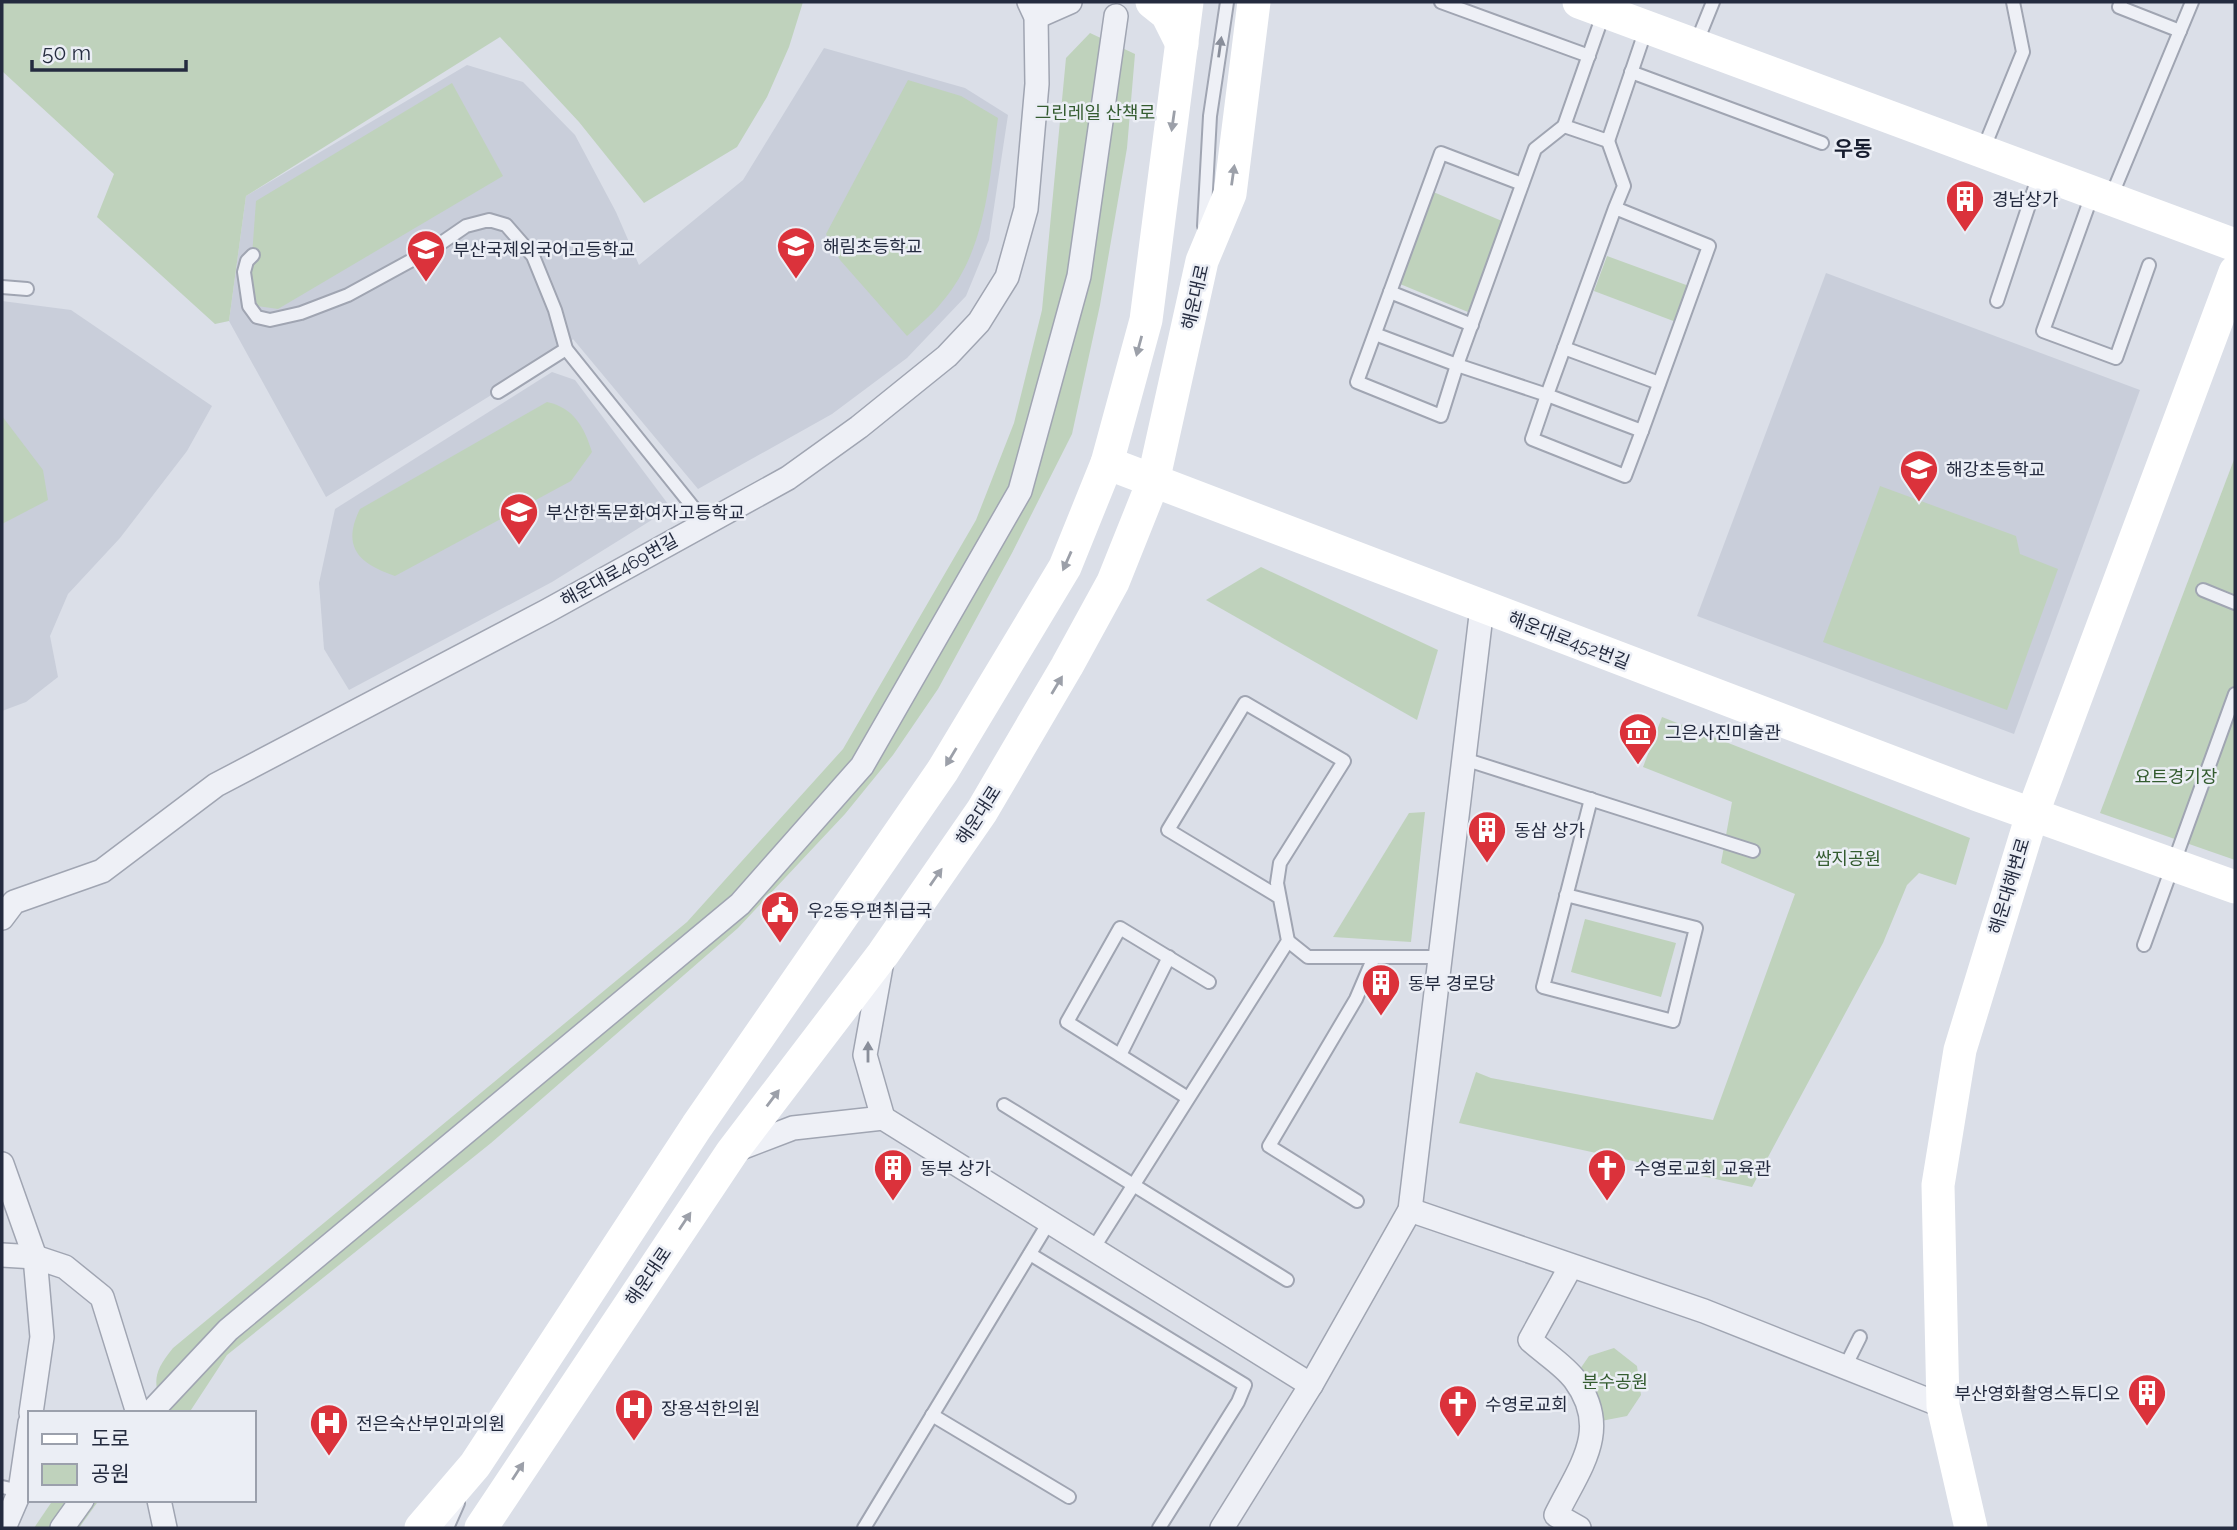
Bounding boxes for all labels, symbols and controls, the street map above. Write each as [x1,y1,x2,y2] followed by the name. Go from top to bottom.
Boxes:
[32,28,186,72] scale bar
[1215,36,1226,58] one-way arrow
[42,40,91,65] text: 50 m
[1035,102,1155,123] park label: 그린레일 산책로
[1167,110,1178,132] one-way arrow
[1834,136,1872,161] district label: 우동
[1228,163,1239,185] one-way arrow
[1944,178,1986,233] building icon: 경남상가
[1992,189,2059,210] place label: 경남상가
[775,225,817,280] school or university icon: 해림초등학교
[405,228,447,283] school or university icon: 부산국제외국어고등학교
[823,236,922,257] place label: 해림초등학교
[453,239,635,260] place label: 부산국제외국어고등학교
[1177,262,1213,332] street label: 해운대로
[1133,335,1144,357] one-way arrow
[1898,448,1940,503] school or university icon: 해강초등학교
[1946,459,2045,480] place label: 해강초등학교
[498,491,540,546] school or university icon: 부산한독문화여자고등학교
[546,502,745,523] place label: 부산한독문화여자고등학교
[557,529,681,611] street label: 해운대로469번길
[1061,551,1073,571] one-way arrow
[1505,607,1633,673] street label: 해운대로452번길
[1050,675,1063,694] one-way arrow
[1617,711,1659,766] museum icon: 그은사진미술관
[1665,722,1781,743] place label: 그은사진미술관
[945,747,957,766] one-way arrow
[2135,766,2217,787] park label: 요트경기장
[951,782,1005,848] street label: 해운대로
[1466,809,1508,864] building icon: 동삼 상가
[1514,820,1585,841] place label: 동삼 상가
[1984,835,2034,937] street label: 해운대해변로
[1815,848,1881,869] park label: 쌈지공원
[929,868,943,886] one-way arrow
[759,889,801,944] public building icon: 우2동우편취급국
[807,900,932,921] place label: 우2동우편취급국
[1360,962,1402,1017] building icon: 동부 경로당
[1408,973,1495,994] place label: 동부 경로당
[862,1041,874,1063] one-way arrow
[766,1089,781,1107] one-way arrow
[872,1147,914,1202] building icon: 동부 상가
[1586,1147,1628,1202] church icon: 수영로교회 교육관
[920,1158,991,1179] place label: 동부 상가
[1634,1158,1772,1179] place label: 수영로교회 교육관
[679,1211,692,1231] one-way arrow
[621,1243,675,1309] street label: 해운대로
[1582,1371,1648,1392] park label: 분수공원
[2126,1372,2168,1427] building icon: 부산영화촬영스튜디오
[1437,1383,1479,1438] church icon: 수영로교회
[1954,1383,2120,1404] place label: 부산영화촬영스튜디오
[613,1387,655,1442] hospital icon: 장용석한의원
[1485,1394,1568,1415] place label: 수영로교회
[661,1398,760,1419] place label: 장용석한의원
[308,1402,350,1457] hospital icon: 전은숙산부인과의원
[28,1411,256,1502] legend
[356,1413,505,1434] place label: 전은숙산부인과의원
[91,1426,130,1451] text: 도로
[91,1461,130,1486] text: 공원
[511,1462,525,1480] one-way arrow

